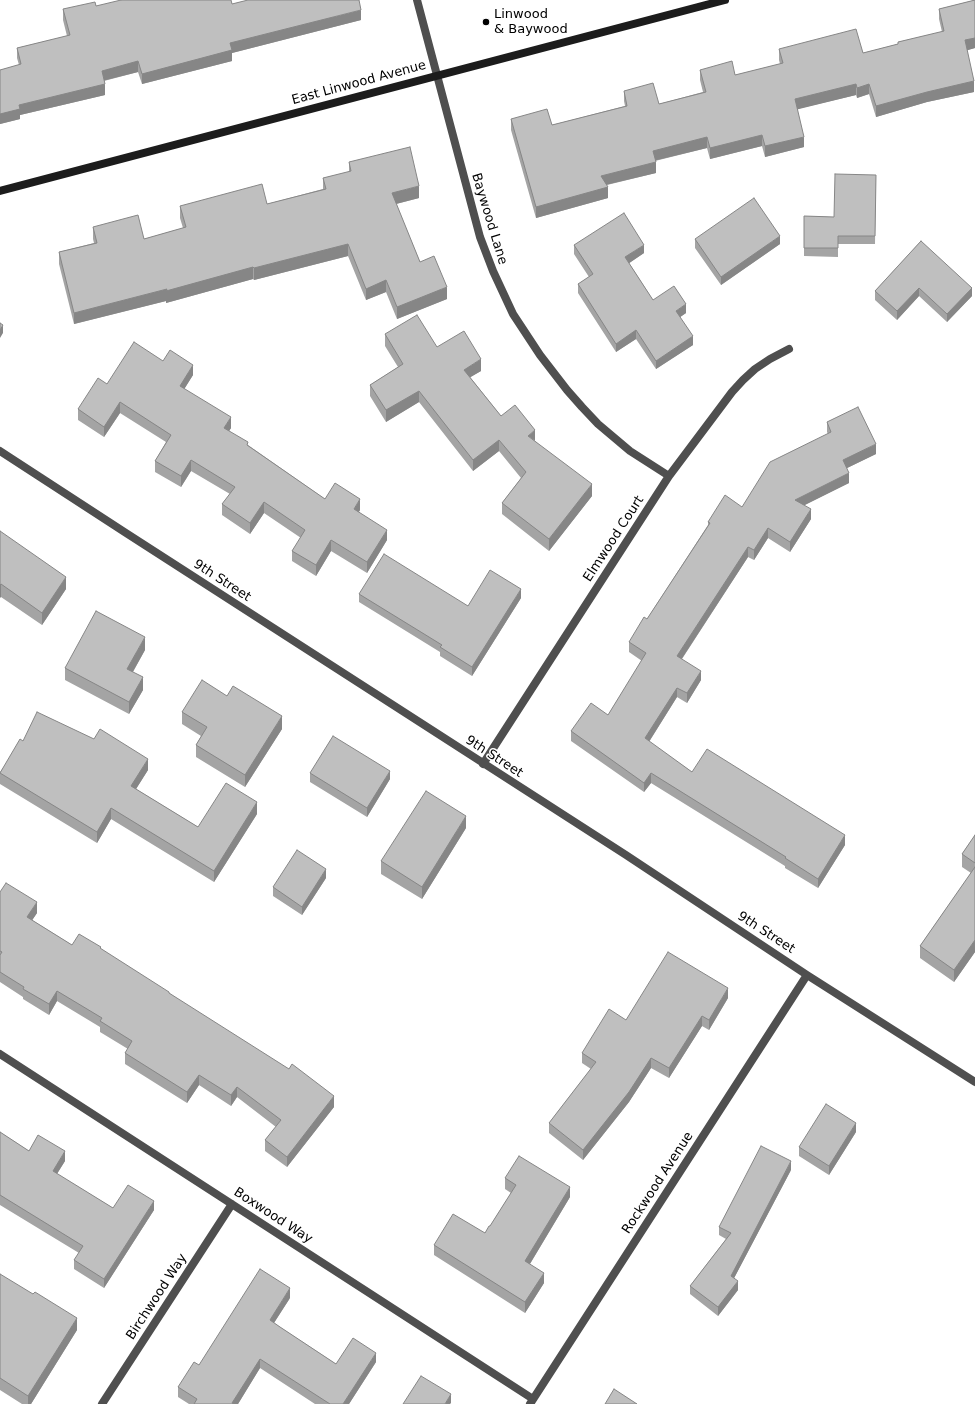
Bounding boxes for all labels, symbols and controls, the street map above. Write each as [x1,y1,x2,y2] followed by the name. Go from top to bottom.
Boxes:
[494,7,568,38] place label: Linwood & Baywood
[481,17,491,27] marker: Linwood & Baywood
[290,58,428,108] street label: East Linwood Avenue
[468,171,510,267] street label: Baywood Lane
[580,493,648,585] street label: Elmwood Court
[190,557,254,605] street label: 9th Street
[462,733,526,781] street label: 9th Street
[734,909,798,957] street label: 9th Street
[619,1129,697,1237] street label: Rockwood Avenue
[231,1185,315,1247] street label: Boxwood Way
[123,1251,191,1343] street label: Birchwood Way

